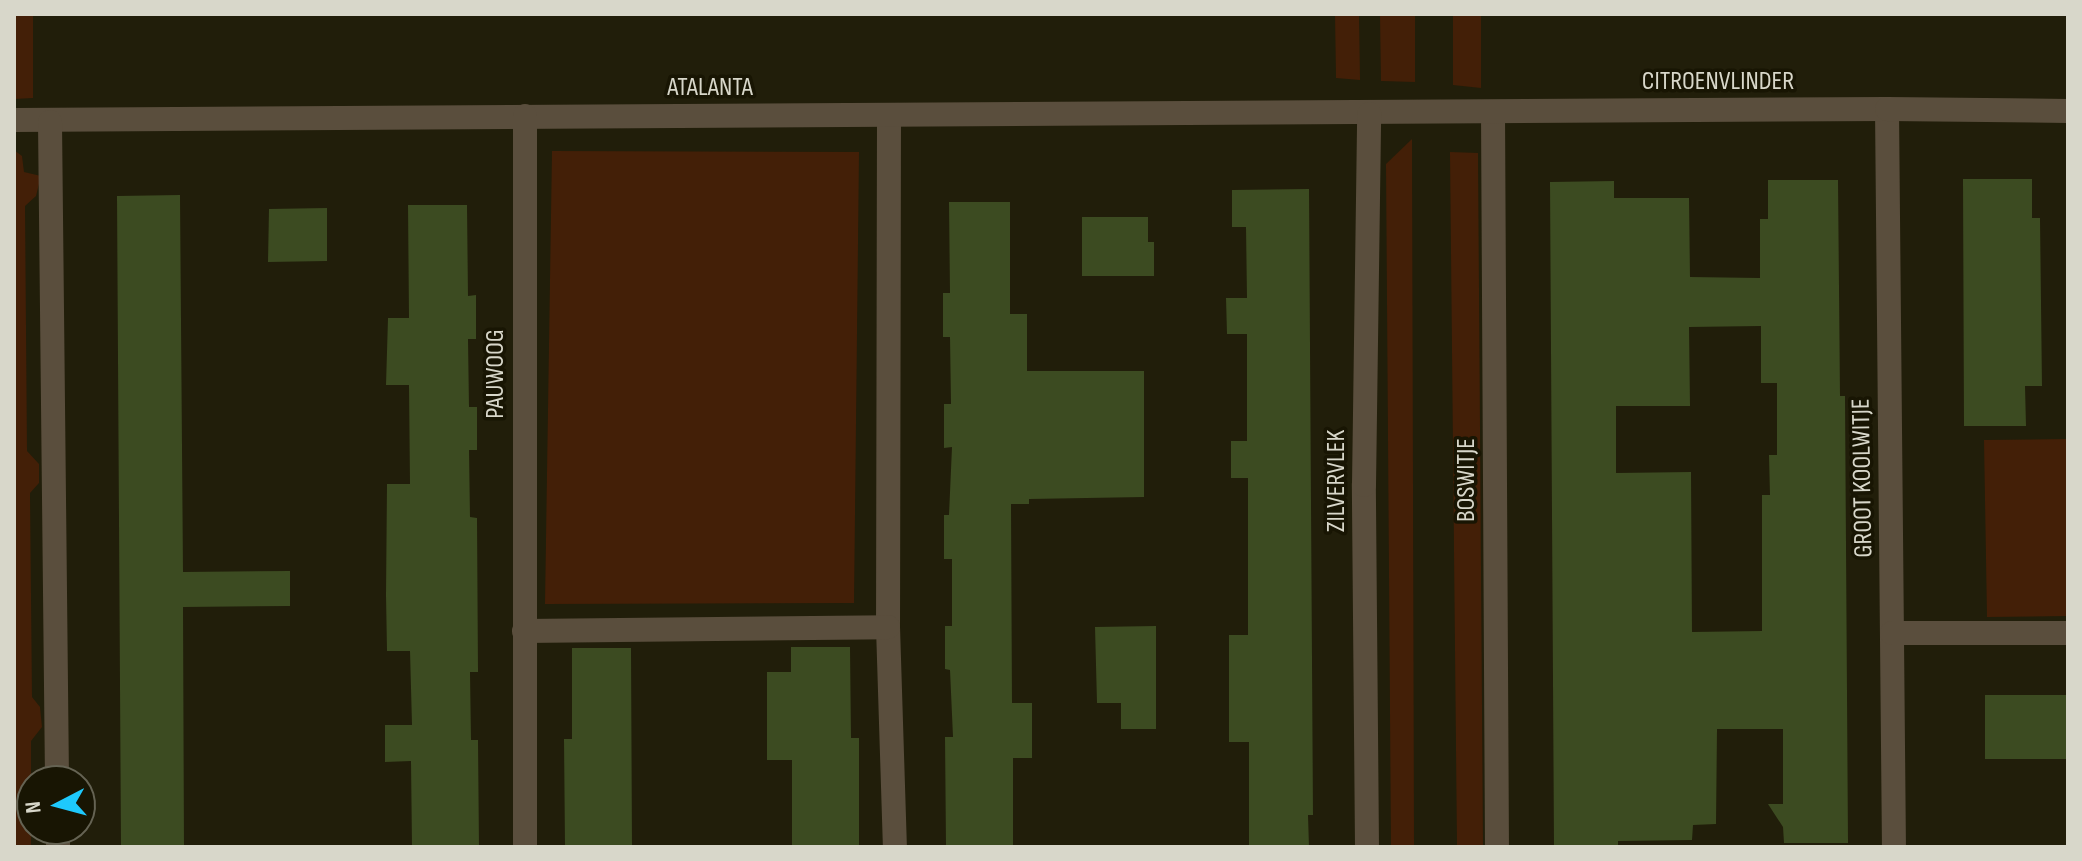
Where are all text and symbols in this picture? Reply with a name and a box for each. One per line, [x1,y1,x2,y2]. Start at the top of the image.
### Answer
street label: CITROENVLINDER [1642,66,1794,98]
street label: ATALANTA [667,72,753,104]
street label: PAUWOOG [480,329,512,419]
street label: GROOT KOOLWITJE [1846,398,1880,558]
street label: ZILVERVLEK [1321,430,1353,532]
street label: BOSWITJE [1451,438,1483,522]
north arrow [16,765,96,845]
text: N [20,800,48,815]

